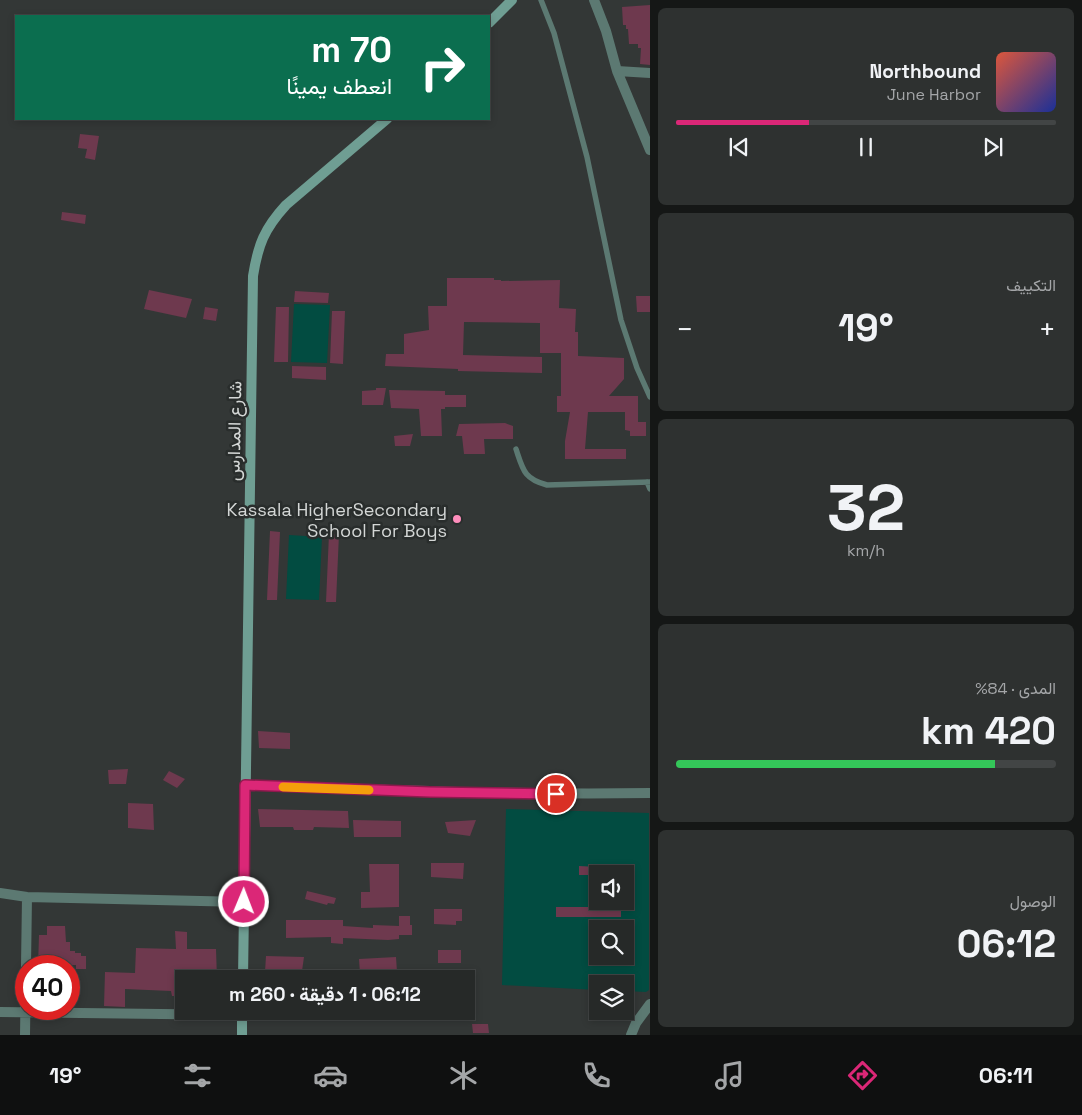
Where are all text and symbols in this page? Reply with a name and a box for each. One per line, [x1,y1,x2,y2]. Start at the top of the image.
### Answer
text: 70 m [311,28,392,72]
icon: right [410,35,475,100]
text: Northbound [869,59,981,84]
text: انعطف يمينًا [286,72,392,100]
text: June Harbor [887,84,981,105]
icon: previous [725,133,753,161]
icon: pause [852,133,880,161]
icon: next [979,133,1007,161]
text: التكييف [1006,275,1056,296]
text: 19° [838,304,894,352]
text: − [676,311,693,347]
text: + [1039,311,1056,347]
street label: شارع المدارس [222,381,247,481]
text: 32 [827,466,905,549]
place label: Kassala HigherSecondary School For Boys [227,498,447,542]
marker: Kassala HigherSecondary School For Boys [451,513,463,525]
text: km/h [847,540,885,561]
text: المدى · 84% [975,678,1056,699]
text: 420 km [921,707,1056,755]
pin [535,773,577,815]
icon: arrive [542,780,570,808]
map controls [589,865,634,1020]
button: sound [589,865,634,910]
position arrow [217,875,269,927]
text: الوصول [1010,891,1056,912]
button: search [589,920,634,965]
text: 06:12 [957,920,1056,968]
speed limit sign: 40 [15,955,80,1020]
button: layers [589,975,634,1020]
text: 06:12 · 1 دقيقة · 260 m [229,982,421,1007]
icon: filters [180,1058,215,1093]
icon: car [313,1058,348,1093]
icon: climate [446,1058,481,1093]
icon: phone [579,1058,614,1093]
icon: music [712,1058,747,1093]
icon: directions [845,1058,880,1093]
text: 19° [49,1061,81,1089]
text: 06:11 [979,1061,1033,1089]

